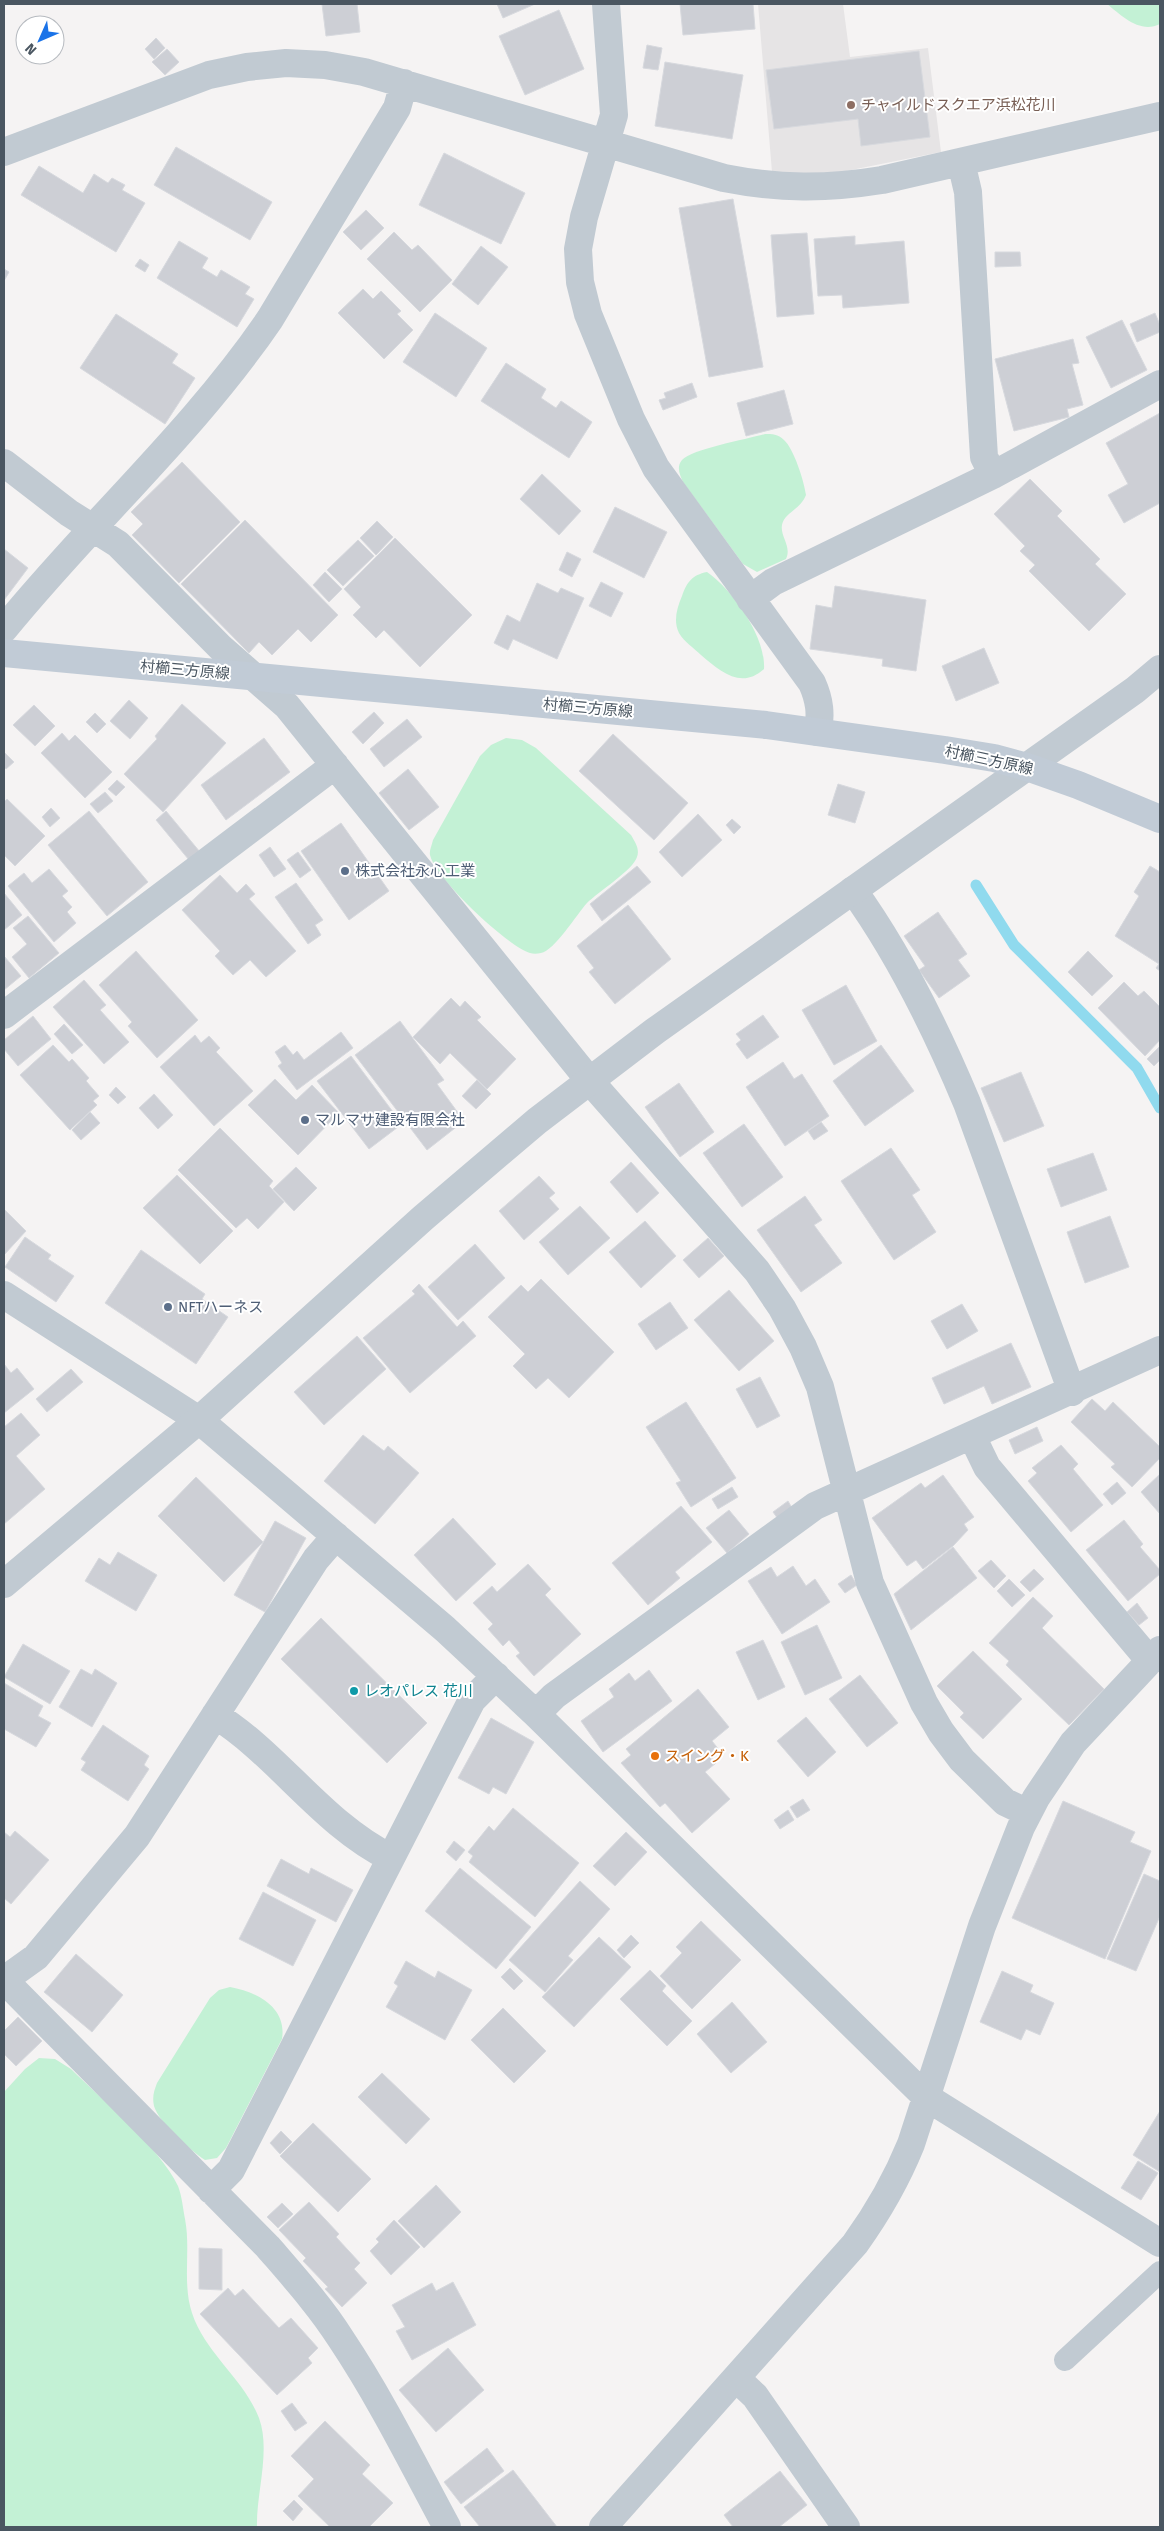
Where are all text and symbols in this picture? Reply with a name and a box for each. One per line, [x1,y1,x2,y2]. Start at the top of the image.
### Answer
north arrow [15,15,65,65]
text: N [22,40,40,58]
place label: チャイルドスクエア浜松花川 [861,96,1056,114]
marker: チャイルドスクエア浜松花川 [845,99,857,111]
street label: 村櫛三方原線 [139,657,231,683]
street label: 村櫛三方原線 [542,695,634,721]
street label: 村櫛三方原線 [943,742,1035,778]
place label: 株式会社永心工業 [355,862,475,880]
marker: 株式会社永心工業 [339,865,351,877]
place label: マルマサ建設有限会社 [315,1111,465,1129]
marker: マルマサ建設有限会社 [299,1114,311,1126]
place label: NFTハーネス [178,1298,263,1316]
marker: NFTハーネス [162,1301,174,1313]
place label: レオパレス 花川 [364,1682,473,1700]
marker: レオパレス 花川 [348,1685,360,1697]
place label: スイング・K [665,1747,749,1765]
marker: スイング・K [649,1750,661,1762]

